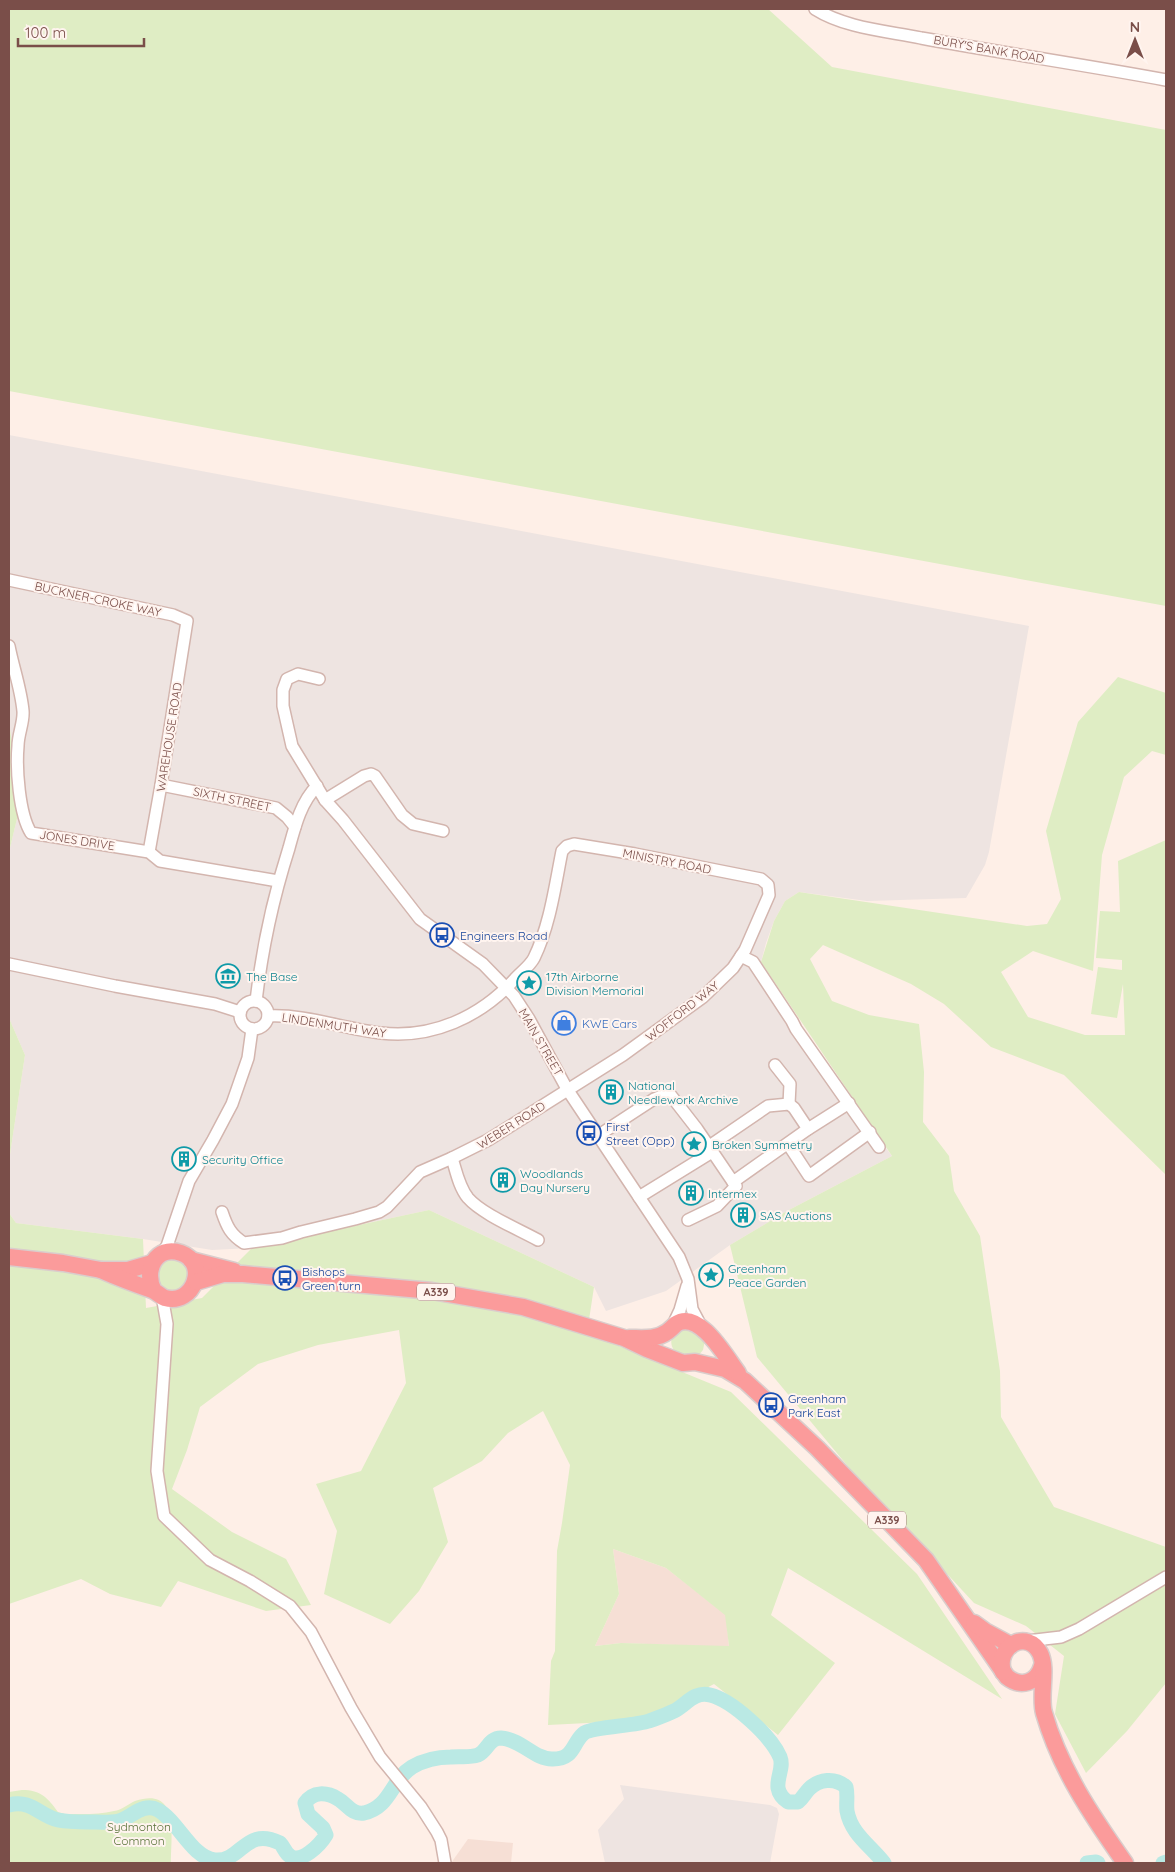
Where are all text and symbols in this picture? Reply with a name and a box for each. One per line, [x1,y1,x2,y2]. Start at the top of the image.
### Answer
scale bar [18,15,144,47]
north arrow [1110,15,1160,65]
text: N [1130,18,1140,36]
text: 100 m [25,23,66,42]
street label: BURY'S BANK ROAD [932,32,1046,66]
street label: BUCKNER-CROKE WAY [33,578,163,620]
street label: WAREHOUSE ROAD [153,681,185,793]
street label: SIXTH STREET [192,783,272,815]
street label: JONES DRIVE [38,827,116,853]
street label: MINISTRY ROAD [621,845,713,877]
bus stop icon: Engineers Road [429,922,455,948]
place label: Engineers Road [460,928,548,943]
museum icon: The Base [215,963,241,989]
place label: The Base [246,969,298,984]
place label: 17th Airborne Division Memorial [546,969,644,998]
place icon: 17th Airborne Division Memorial [516,970,542,996]
street label: WOFFORD WAY [642,978,722,1044]
street label: MAIN STREET [516,1006,566,1078]
street label: LINDENMUTH WAY [281,1009,387,1041]
shop icon: KWE Cars [551,1010,577,1036]
place label: KWE Cars [582,1016,637,1031]
place label: National Needlework Archive [628,1078,739,1107]
building icon: National Needlework Archive [598,1079,624,1105]
street label: WEBER ROAD [474,1098,548,1152]
place label: First Street (Opp) [606,1119,675,1148]
bus stop icon: First Street (Opp) [576,1120,602,1146]
place icon: Broken Symmetry [681,1131,707,1157]
place label: Broken Symmetry [712,1137,812,1152]
building icon: Security Office [171,1146,197,1172]
place label: Security Office [202,1152,284,1167]
place label: Woodlands Day Nursery [520,1166,590,1195]
building icon: Woodlands Day Nursery [490,1167,516,1193]
building icon: Intermex [678,1180,704,1206]
place label: Intermex [708,1186,757,1201]
building icon: SAS Auctions [730,1202,756,1228]
place label: SAS Auctions [760,1208,832,1223]
place label: Greenham Peace Garden [728,1261,807,1290]
place icon: Greenham Peace Garden [698,1262,724,1288]
place label: Bishops Green turn [302,1264,361,1293]
bus stop icon: Bishops Green turn [272,1265,298,1291]
road number: A339 [417,1284,455,1300]
place label: Greenham Park East [788,1391,846,1420]
bus stop icon: Greenham Park East [758,1392,784,1418]
road number: A339 [868,1512,906,1528]
park label: Sydmonton Common [107,1819,171,1848]

